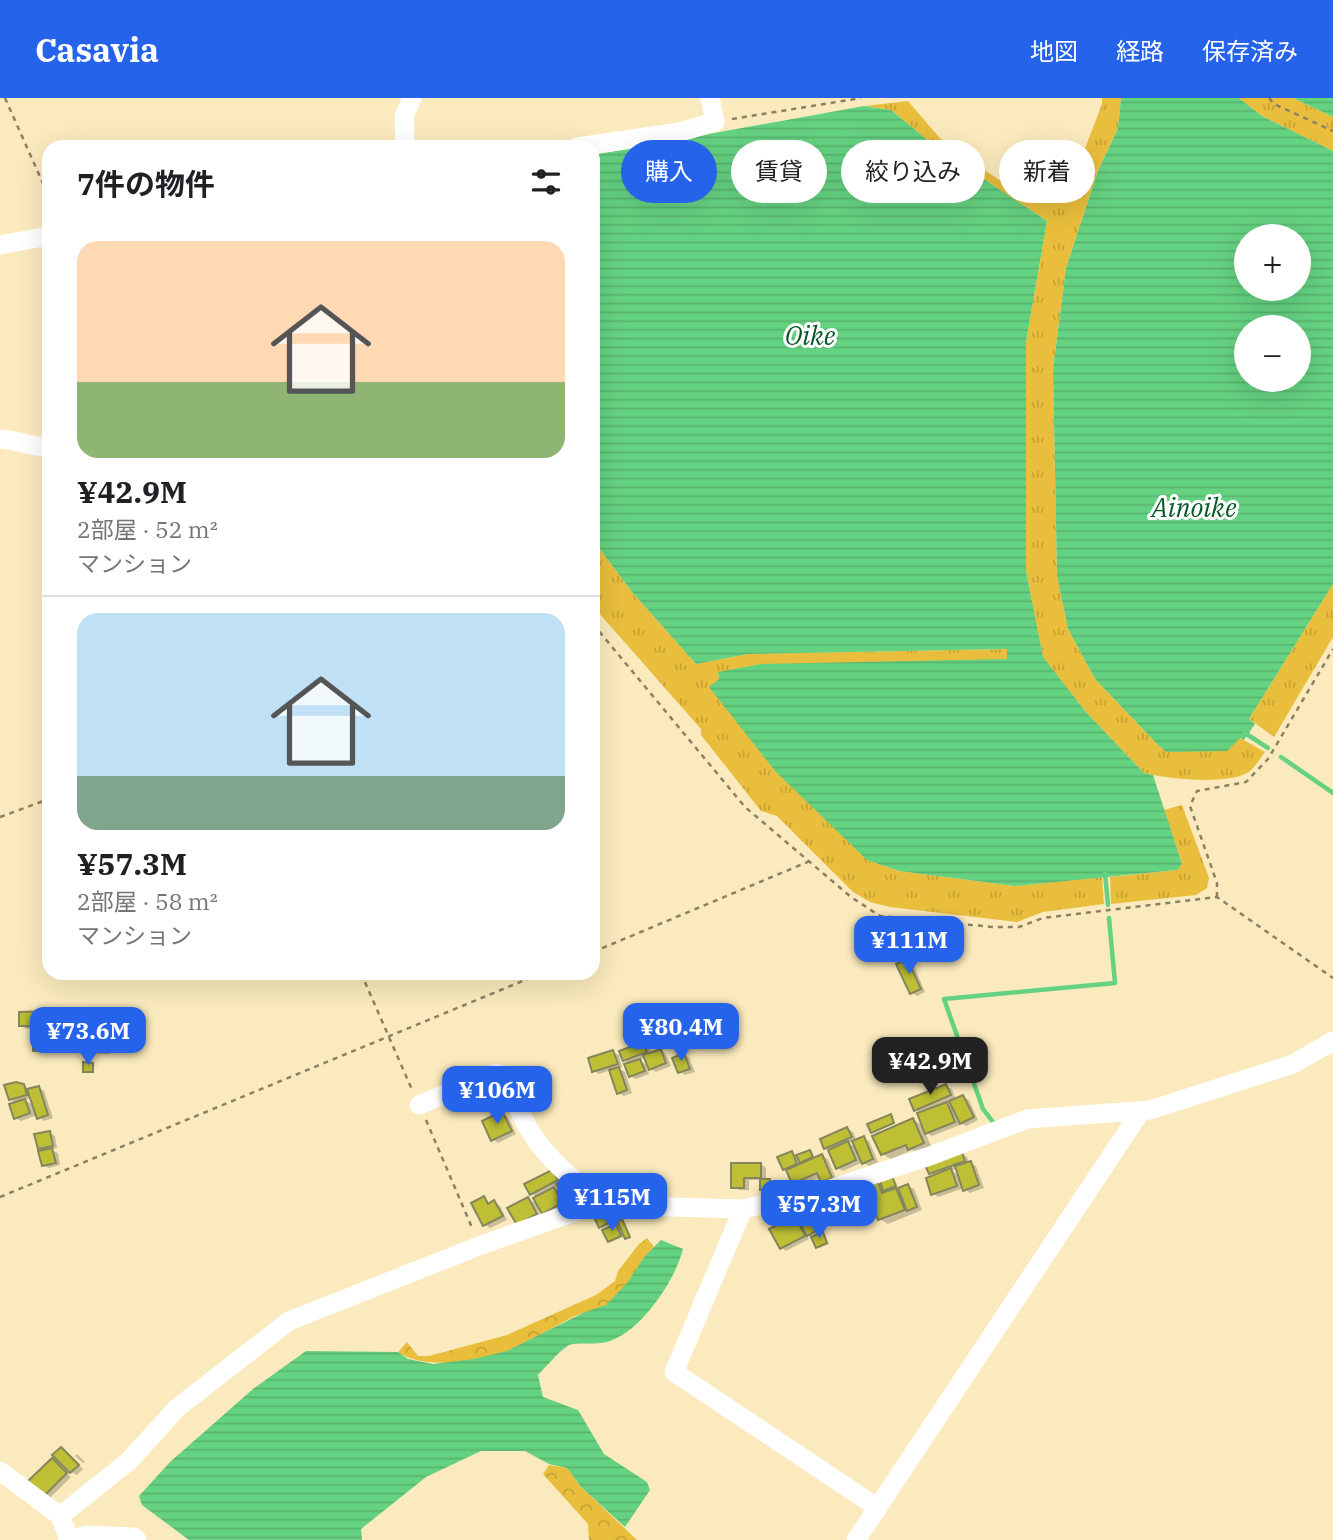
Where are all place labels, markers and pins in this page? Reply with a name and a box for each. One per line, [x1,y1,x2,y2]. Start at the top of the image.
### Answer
pin: ¥111M [860,916,958,976]
pin: ¥80.4M [624,1004,738,1063]
pin: ¥73.6M [31,1007,145,1067]
pin: ¥42.9M [873,1038,987,1097]
pin: ¥106M [448,1066,546,1126]
pin: ¥115M [563,1174,661,1233]
pin: ¥57.3M [762,1180,876,1240]

